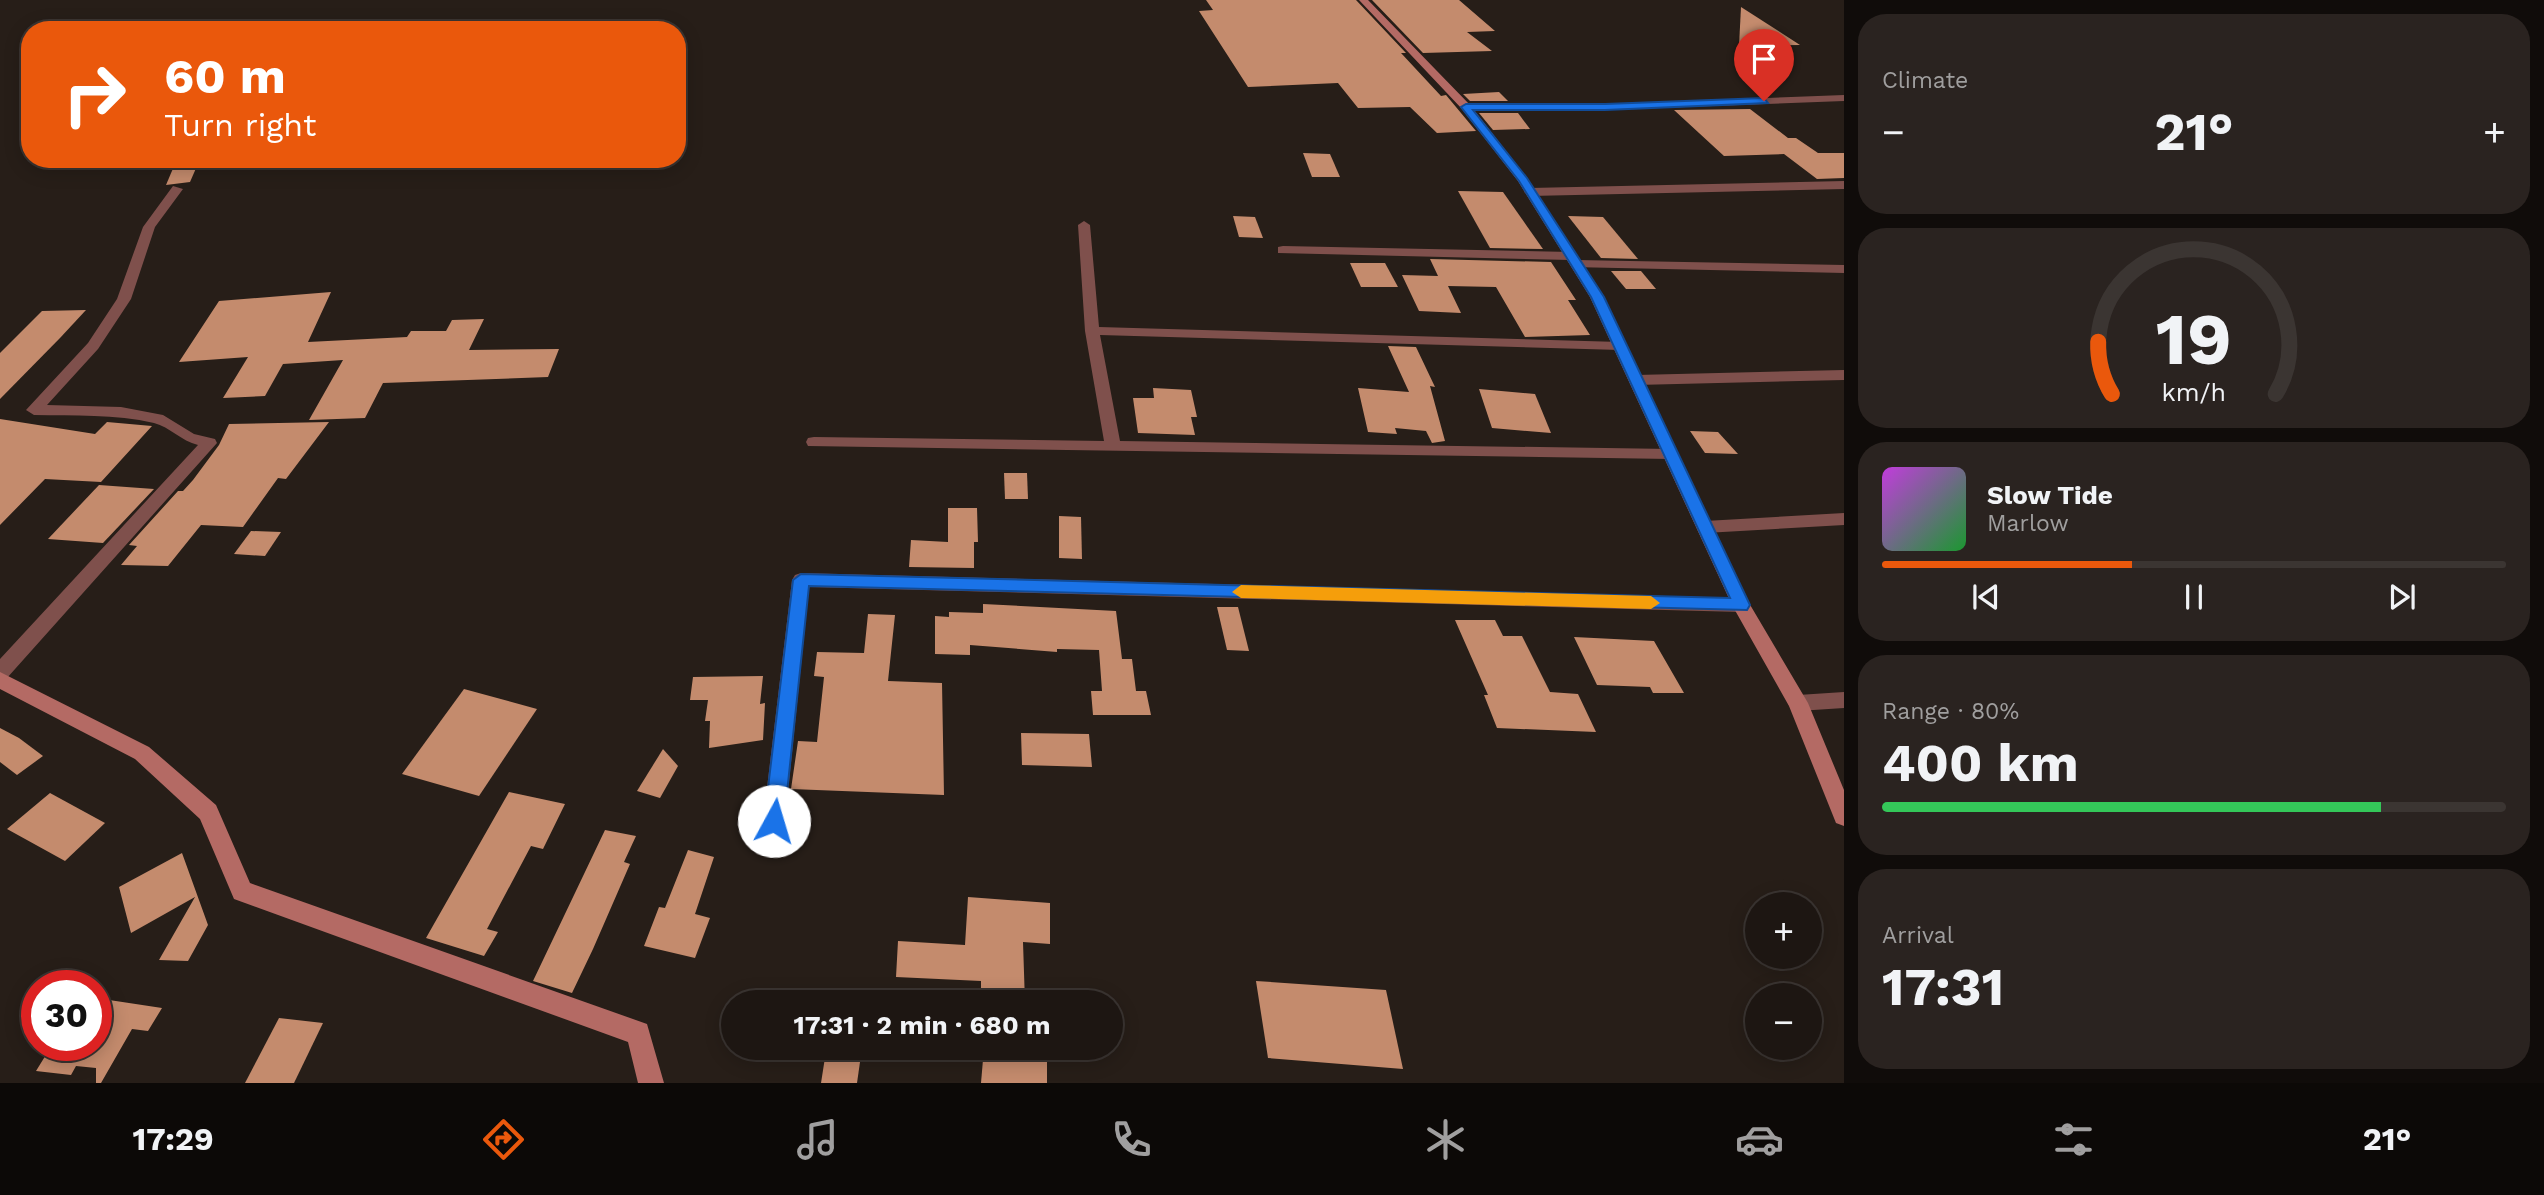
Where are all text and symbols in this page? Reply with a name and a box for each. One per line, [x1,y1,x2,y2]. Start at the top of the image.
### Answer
pin [1734,29,1794,101]
icon: arrive [1745,40,1783,78]
text: 60 m [164,47,286,105]
icon: right [49,49,140,140]
text: Climate [1882,67,1968,94]
text: 21° [2154,102,2234,163]
text: Turn right [164,106,316,144]
text: − [1882,110,1905,154]
text: + [2483,110,2506,154]
text: 19 [2156,296,2232,382]
text: km/h [2162,377,2226,406]
text: Slow Tide [1987,480,2113,510]
text: Marlow [1987,510,2069,537]
icon: previous [1967,578,2005,616]
icon: pause [2175,578,2213,616]
icon: next [2383,578,2421,616]
text: Range · 80% [1882,698,2019,725]
text: 400 km [1882,733,2079,794]
position arrow [737,784,811,858]
map controls [1745,892,1822,1060]
button: + [1745,892,1822,969]
text: Arrival [1882,922,1954,949]
text: 17:31 [1882,957,2004,1018]
speed limit sign: 30 [21,970,112,1061]
button: − [1745,983,1822,1060]
text: 17:31 · 2 min · 680 m [793,1010,1051,1040]
icon: directions [479,1115,528,1164]
icon: music [793,1115,842,1164]
icon: phone [1107,1115,1156,1164]
icon: climate [1421,1115,1470,1164]
icon: car [1735,1115,1784,1164]
icon: filters [2049,1115,2098,1164]
text: 17:29 [133,1120,214,1158]
text: 21° [2363,1120,2411,1158]

